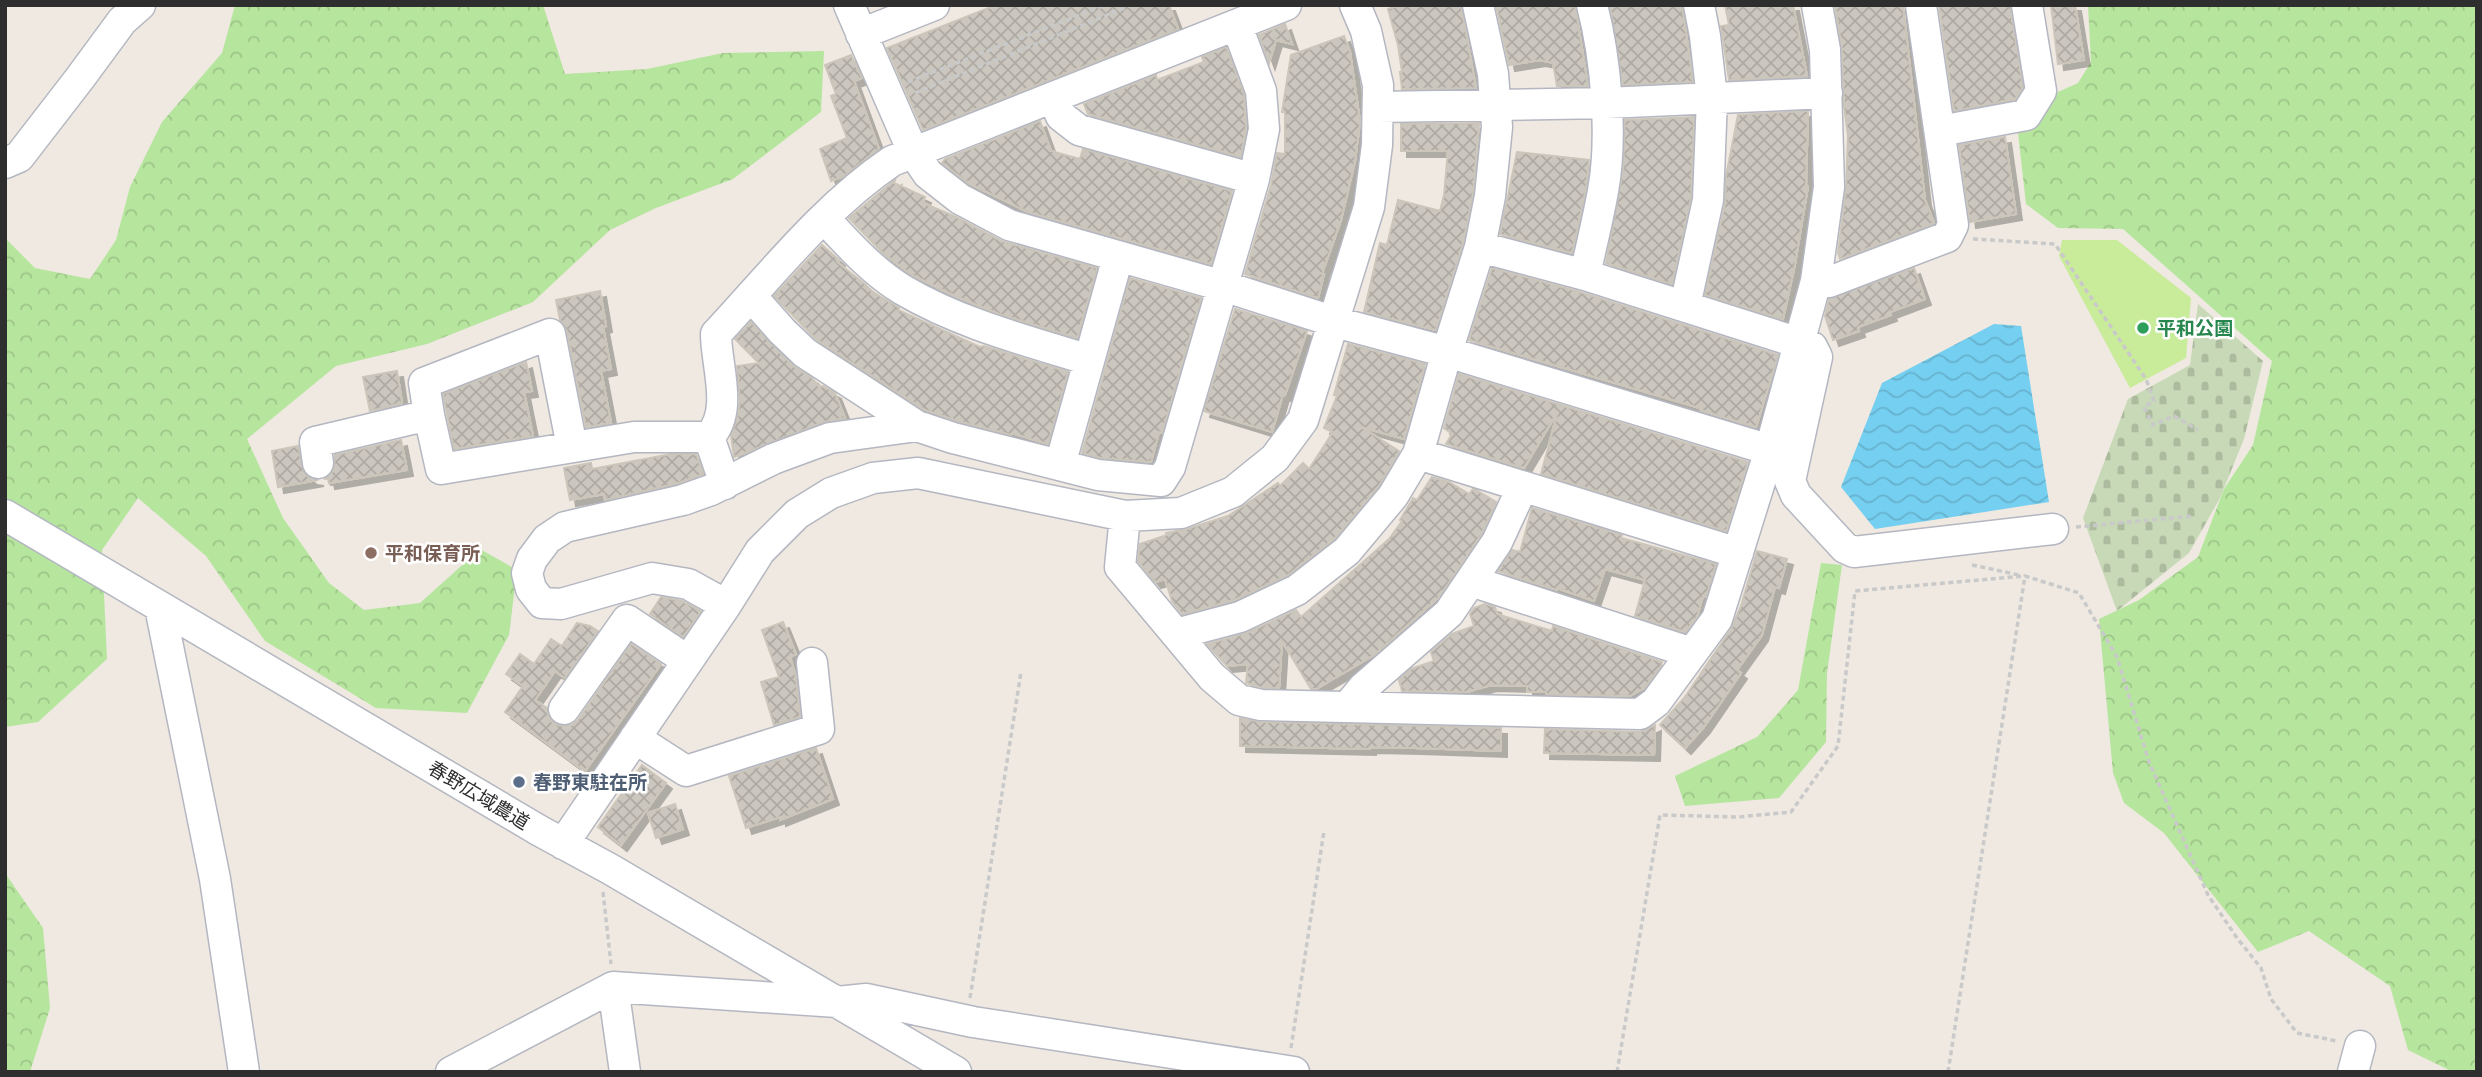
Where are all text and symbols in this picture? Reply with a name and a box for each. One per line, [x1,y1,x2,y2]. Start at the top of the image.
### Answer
place label: 平和公園 [2157,317,2233,340]
marker: 平和公園 [2135,320,2151,336]
place label: 平和保育所 [385,542,480,565]
marker: 平和保育所 [363,545,379,561]
street label: 春野広域農道 [424,756,534,835]
place label: 春野東駐在所 [533,771,647,794]
marker: 春野東駐在所 [511,774,527,790]

